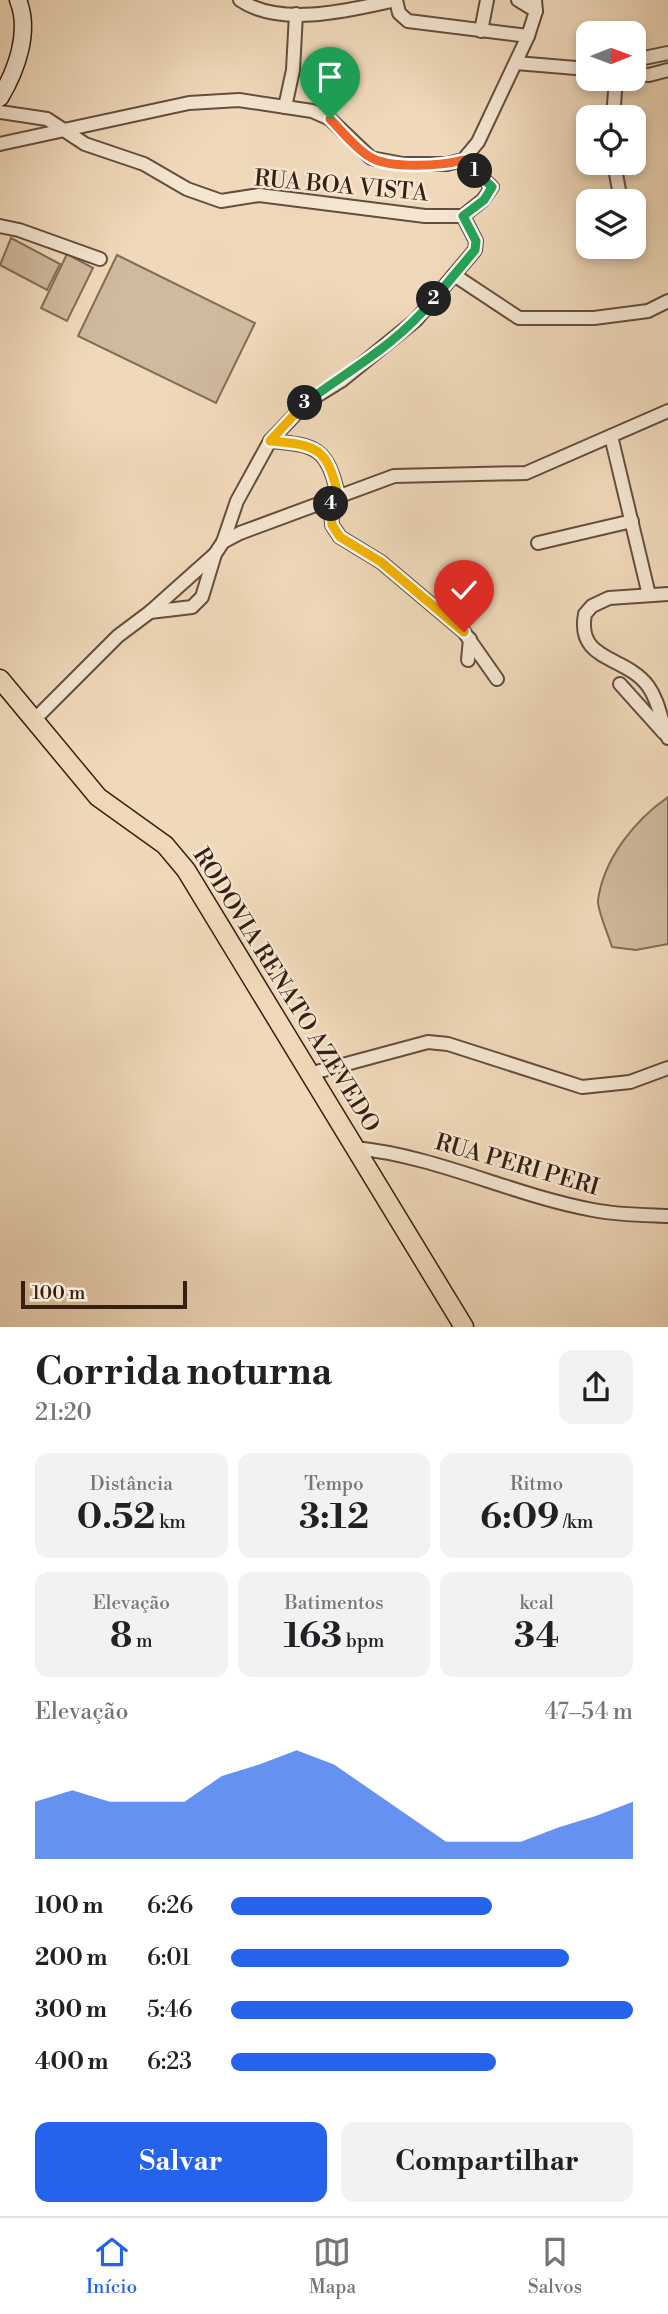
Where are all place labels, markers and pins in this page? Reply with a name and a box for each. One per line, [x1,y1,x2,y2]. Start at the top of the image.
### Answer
pin [300,47,360,119]
pin: 1 [458,154,492,188]
pin: 2 [416,282,452,316]
pin: 3 [288,386,322,420]
pin: 4 [314,486,348,522]
pin [434,560,494,632]

